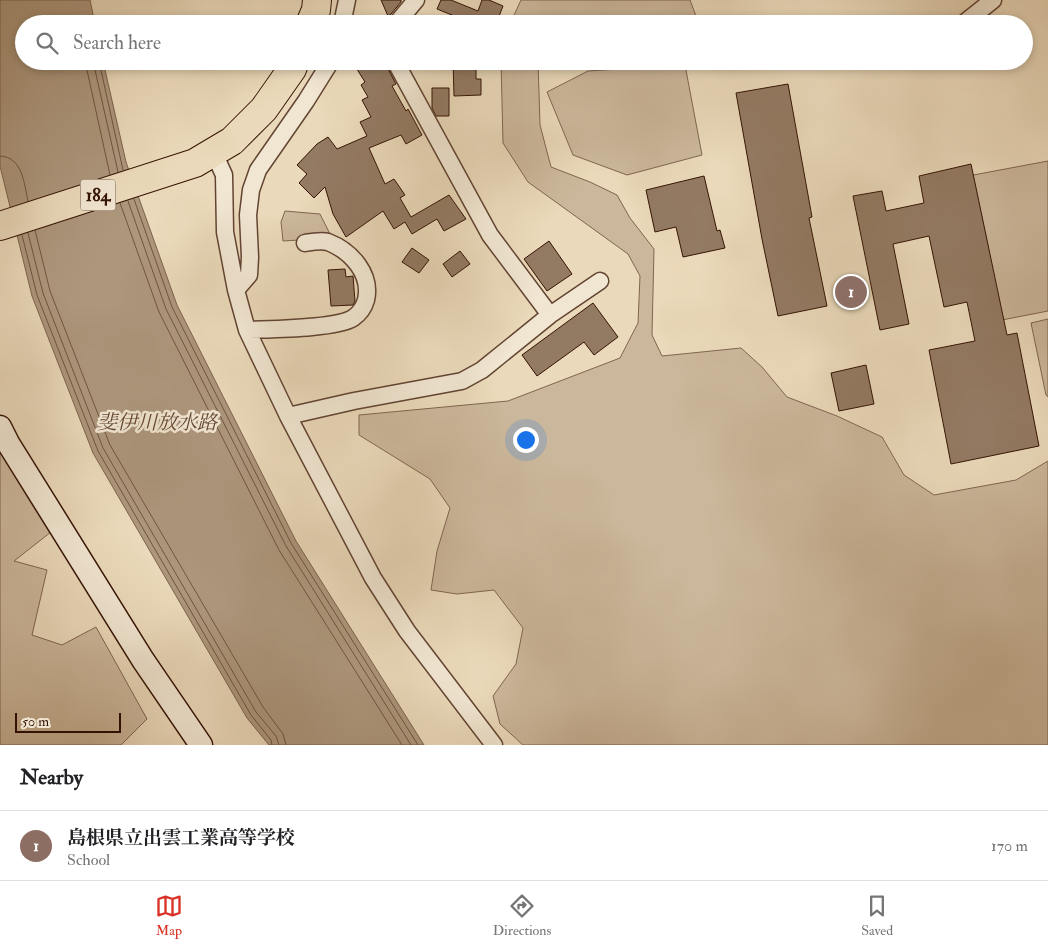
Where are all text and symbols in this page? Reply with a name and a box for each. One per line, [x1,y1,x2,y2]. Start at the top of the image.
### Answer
search box [15,15,1033,70]
icon: search [33,29,61,57]
text: Search here [73,31,161,55]
road number: 184 [80,180,116,210]
pin: 1 [835,273,867,311]
water label: 斐伊川放水路 [97,410,219,435]
your location [513,427,539,453]
scale bar [15,710,121,733]
text: 50 m [22,713,49,730]
text: Nearby [20,764,83,791]
text: 島根県立出雲工業高等学校 [67,826,295,850]
text: 1 [33,836,39,856]
text: 170 m [991,836,1028,856]
text: School [67,850,110,870]
tab: Map [155,892,183,939]
tab: Directions [493,892,551,939]
tab: Saved [861,892,893,939]

